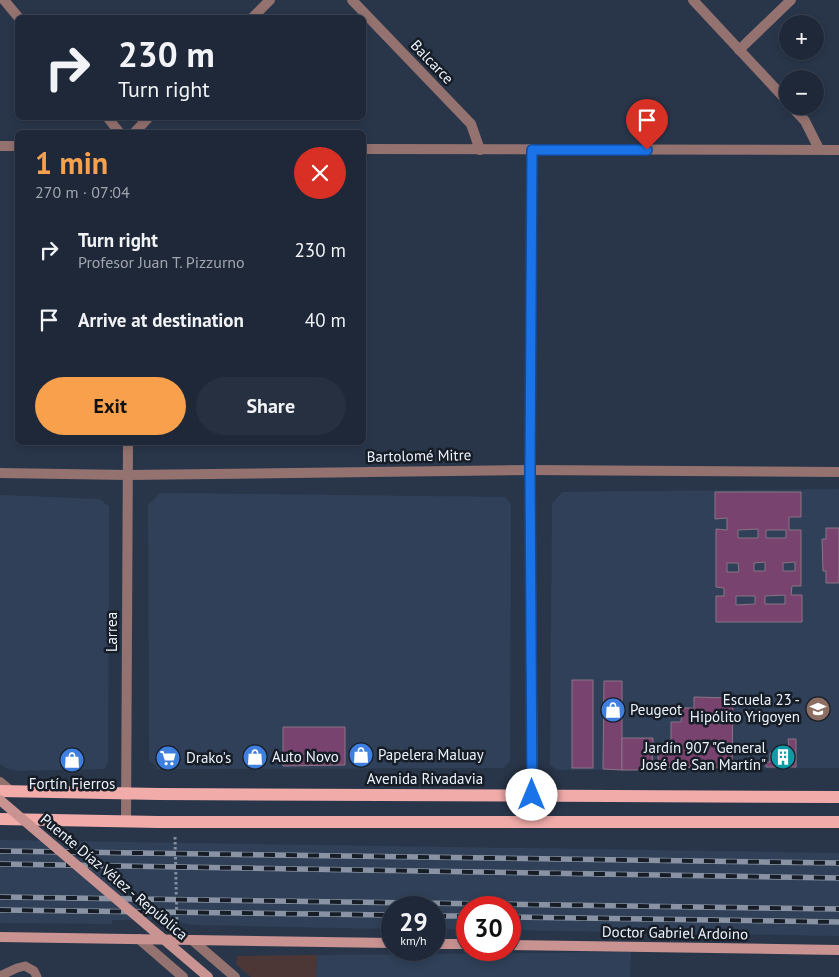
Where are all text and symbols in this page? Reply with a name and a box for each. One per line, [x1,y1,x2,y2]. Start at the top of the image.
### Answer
map controls [779,15,824,115]
button: + [779,15,824,60]
text: 230 m [118,31,215,77]
icon: right [35,35,100,100]
street label: Balcarce [407,36,458,88]
button: − [779,70,824,115]
text: Turn right [118,75,210,103]
pin [626,99,668,150]
icon: arrive [633,106,661,134]
text: 1 min [35,143,108,182]
button: close [294,147,346,199]
text: 270 m · 07:04 [35,182,130,202]
text: Turn right [78,228,158,252]
icon: right [35,236,63,264]
text: 230 m [294,238,346,262]
text: Profesor Juan T. Pizzurno [78,252,245,272]
icon: arrive [35,306,63,334]
text: Arrive at destination [78,308,244,332]
text: 40 m [305,308,346,332]
button: Exit [35,377,186,435]
button: Share [196,377,346,435]
street label: Bartolomé Mitre [367,445,471,466]
street label: Larrea [102,612,121,652]
place label: Escuela 23 - Hipólito Yrigoyen [690,690,800,726]
school or university icon: Escuela 23 - Hipólito Yrigoyen [805,696,831,722]
shop icon: Peugeot [600,697,626,723]
place label: Peugeot [630,700,682,719]
place label: Jardín 907 "General José de San Martín" [640,738,767,774]
shop icon: Papelera Maluay [348,742,374,768]
shop icon: Auto Novo [242,744,268,770]
building icon: Jardín 907 "General José de San Martín" [770,744,796,770]
supermarket icon: Drako's [155,745,181,771]
place label: Papelera Maluay [378,745,484,764]
shop icon: Fortín Fierros [59,747,85,773]
place label: Auto Novo [272,747,339,766]
place label: Drako's [186,748,231,767]
position arrow [505,768,557,820]
street label: Avenida Rivadavia [367,769,483,788]
place label: Fortín Fierros [29,774,115,793]
street label: Puente Díaz Vélez - República [37,809,192,944]
speed limit sign: 30 [456,896,521,961]
text: 29 [399,906,428,938]
street label: Doctor Gabriel Ardoino [602,922,748,943]
text: km/h [400,933,427,948]

